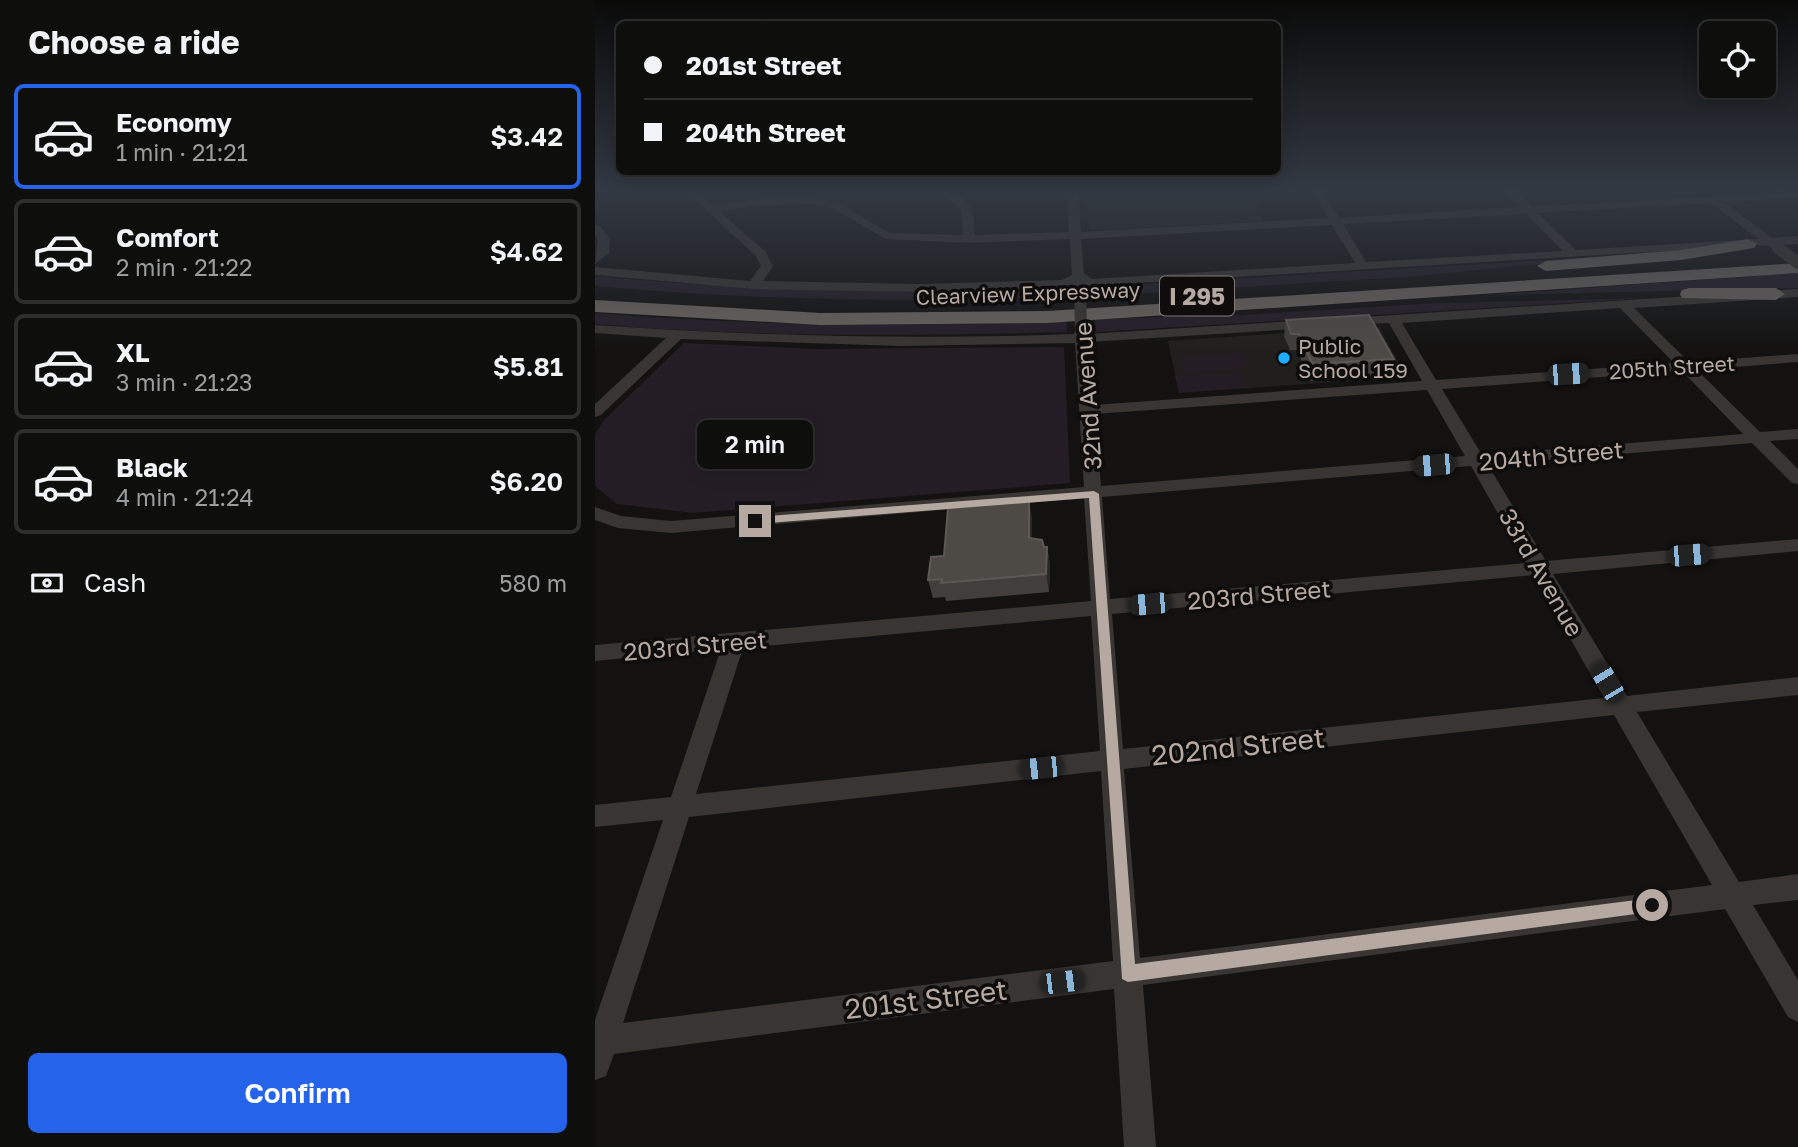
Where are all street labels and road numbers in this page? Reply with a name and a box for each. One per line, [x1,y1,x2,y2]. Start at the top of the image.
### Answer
street label: Clearview Expressway [915,276,1141,310]
road number: I 295 [1160,276,1234,316]
street label: 32nd Avenue [1067,321,1107,471]
street label: 205th Street [1608,350,1736,384]
street label: 204th Street [1478,434,1624,476]
street label: 33rd Avenue [1494,503,1590,641]
street label: 203rd Street [1186,573,1332,615]
street label: 203rd Street [622,624,768,666]
street label: 202nd Street [1150,720,1326,772]
street label: 201st Street [843,973,1009,1025]

